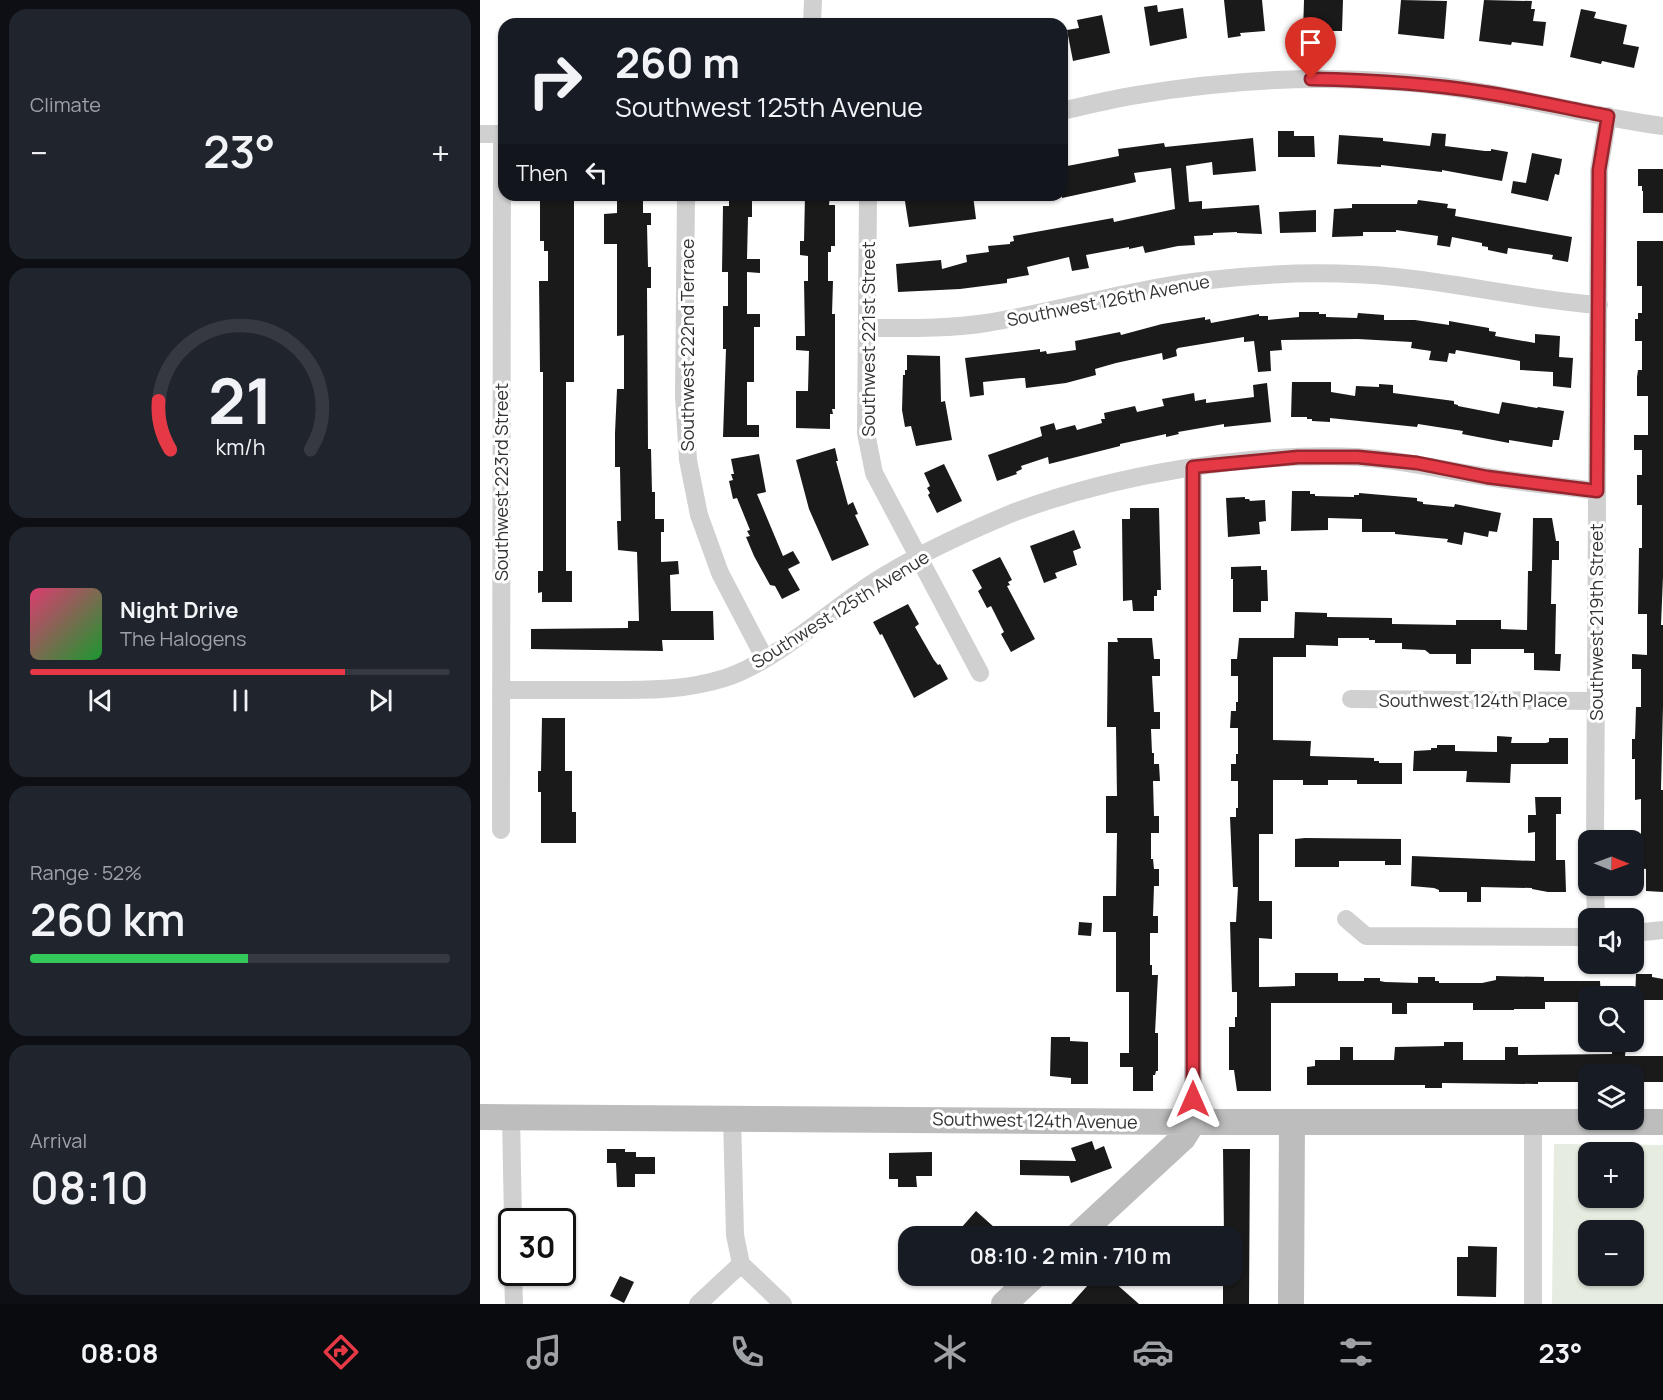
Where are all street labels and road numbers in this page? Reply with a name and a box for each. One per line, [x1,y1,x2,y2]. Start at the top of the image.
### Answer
street label: Southwest 222nd Terrace [675,239,699,451]
street label: Southwest 221st Street [856,241,880,437]
street label: Southwest 126th Avenue [1005,269,1211,331]
street label: Southwest 223rd Street [489,383,513,581]
street label: Southwest 219th Street [1584,523,1608,721]
street label: Southwest 125th Avenue [747,544,933,674]
street label: Southwest 124th Place [1379,688,1567,712]
street label: Southwest 124th Avenue [932,1106,1138,1134]

